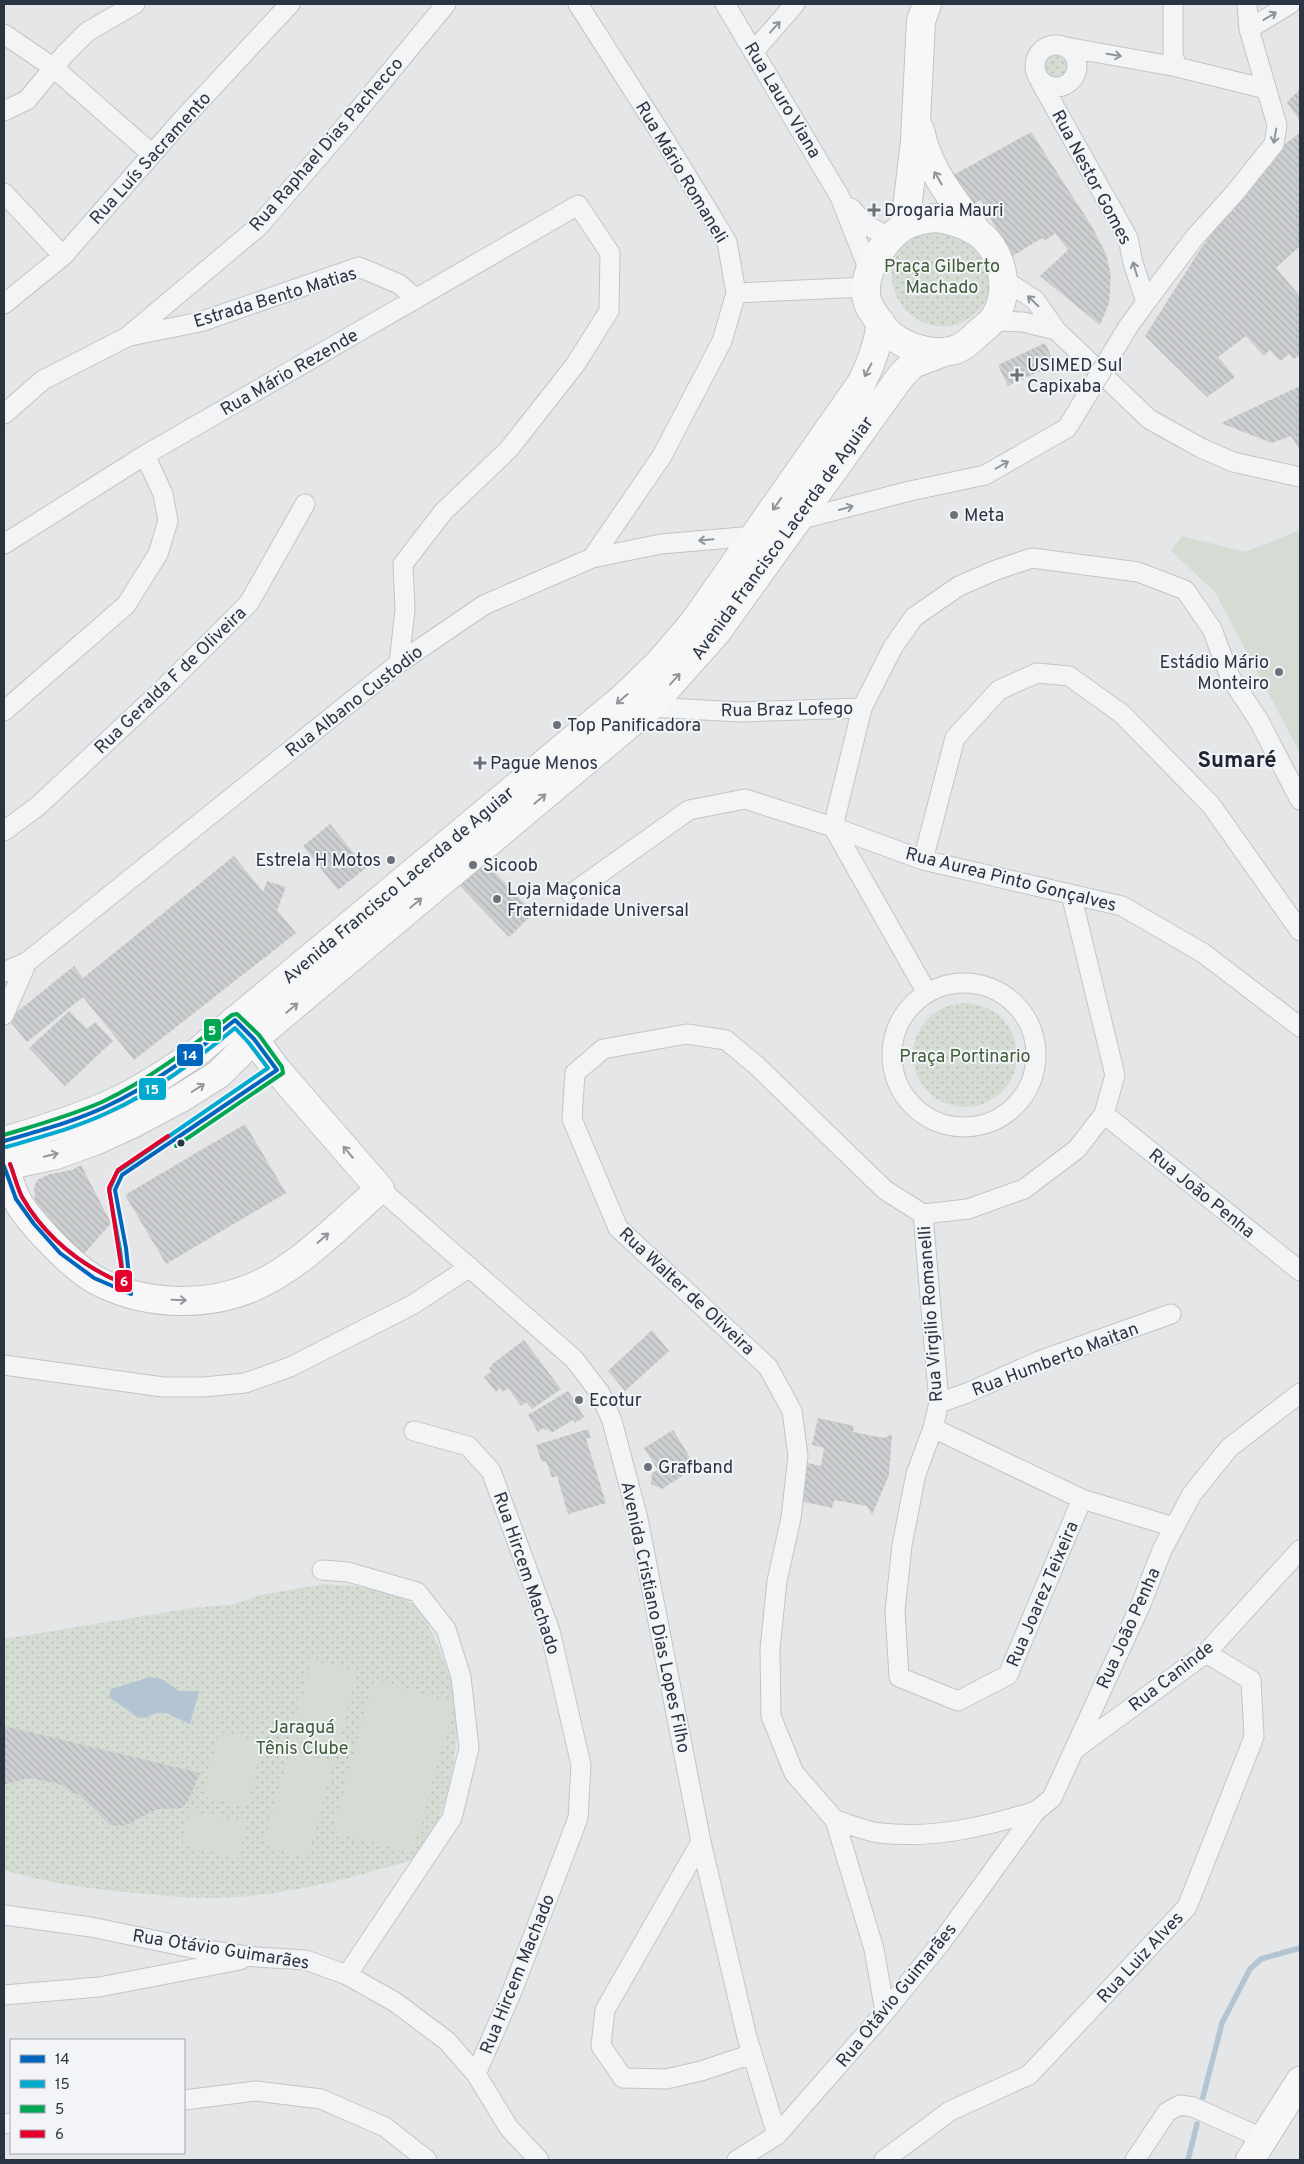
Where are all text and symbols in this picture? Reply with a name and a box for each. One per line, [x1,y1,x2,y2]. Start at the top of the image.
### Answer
one-way arrow [1262,11,1276,21]
one-way arrow [769,21,781,34]
street label: Rua Lauro Viana [738,39,825,163]
one-way arrow [1106,51,1122,61]
street label: Rua Raphael Dias Pachecco [245,53,409,237]
street label: Rua Luís Sacramento [85,88,217,230]
street label: Rua Mário Romaneli [629,98,732,248]
street label: Rua Nestor Gomes [1045,106,1136,249]
one-way arrow [1270,128,1279,144]
one-way arrow [933,172,943,186]
place label: Drogaria Mauri [884,200,1004,223]
marker: Drogaria Mauri [868,204,880,216]
park label: Praça Gilberto Machado [884,256,1000,300]
one-way arrow [1130,261,1140,277]
street label: Estrada Bento Matias [191,263,360,334]
one-way arrow [1027,295,1039,307]
street label: Rua Mário Rezende [217,324,363,422]
place label: USIMED Sul Capixaba [1027,355,1122,399]
one-way arrow [863,362,872,377]
marker: USIMED Sul Capixaba [1011,369,1023,381]
street label: Avenida Francisco Lacerda de Aguiar [687,413,879,665]
one-way arrow [994,460,1008,470]
one-way arrow [772,497,782,511]
one-way arrow [837,502,853,512]
place label: Meta [964,505,1004,528]
marker: Meta [948,509,960,521]
one-way arrow [698,535,714,545]
street label: Rua Geralda F de Oliveira [90,602,252,760]
street label: Rua Albano Custodio [282,641,428,763]
place label: Estádio Mário Monteiro [1160,652,1269,696]
marker: Estádio Mário Monteiro [1273,666,1285,678]
one-way arrow [669,673,680,686]
one-way arrow [615,693,628,705]
street label: Rua Braz Lofego [721,698,853,723]
place label: Top Panificadora [567,715,701,738]
marker: Top Panificadora [551,719,563,731]
district label: Sumaré [1197,748,1277,775]
place label: Pague Menos [490,753,598,776]
marker: Pague Menos [474,757,486,769]
street label: Avenida Francisco Lacerda de Aguiar [278,782,520,990]
one-way arrow [534,793,547,804]
street label: Rua Aurea Pinto Gonçalves [903,843,1119,918]
place label: Estrela H Motos [255,850,381,873]
marker: Estrela H Motos [385,854,397,866]
place label: Sicoob [483,855,538,878]
marker: Sicoob [467,859,479,871]
place label: Loja Maçonica Fraternidade Universal [507,879,689,923]
marker: Loja Maçonica Fraternidade Universal [491,893,503,905]
one-way arrow [409,898,422,909]
one-way arrow [285,1002,298,1014]
line badge: 5 [203,1018,222,1042]
text: 5 [208,1023,216,1040]
line badge: 14 [176,1043,204,1067]
park label: Praça Portinario [899,1046,1031,1069]
text: 14 [183,1048,197,1065]
line badge: 15 [138,1077,167,1101]
text: 15 [145,1082,159,1099]
one-way arrow [191,1082,205,1092]
unlabelled marker [176,1138,186,1148]
street label: Rua João Penha [1143,1144,1259,1244]
one-way arrow [343,1146,354,1159]
one-way arrow [43,1150,59,1159]
street label: Rua Walter de Oliveira [613,1223,759,1361]
street label: Rua Virgilio Romanelli [914,1225,949,1403]
one-way arrow [317,1232,330,1243]
line badge: 6 [114,1269,133,1293]
text: 6 [120,1274,128,1291]
one-way arrow [171,1296,187,1305]
street label: Rua Humberto Maitan [969,1318,1142,1403]
place label: Ecotur [589,1390,642,1413]
marker: Ecotur [573,1394,585,1406]
place label: Grafband [658,1457,733,1480]
marker: Grafband [642,1461,654,1473]
street label: Avenida Cristiano Dias Lopes Filho [614,1479,695,1755]
street label: Rua Hircem Machado [487,1489,564,1658]
street label: Rua Joarez Teixeira [1002,1518,1085,1671]
street label: Rua João Penha [1092,1564,1166,1693]
street label: Rua Caninde [1125,1637,1219,1718]
park label: Jaraguá Tênis Clube [255,1717,349,1761]
street label: Rua Hircem Machado [476,1891,561,2058]
street label: Rua Luiz Alves [1093,1907,1189,2009]
street label: Rua Otávio Guimarães [832,1919,962,2073]
street label: Rua Otávio Guimarães [131,1925,311,1976]
legend [10,2039,185,2154]
text: 14 [55,2051,70,2070]
text: 15 [55,2076,70,2095]
text: 5 [55,2101,64,2120]
text: 6 [55,2126,64,2145]

